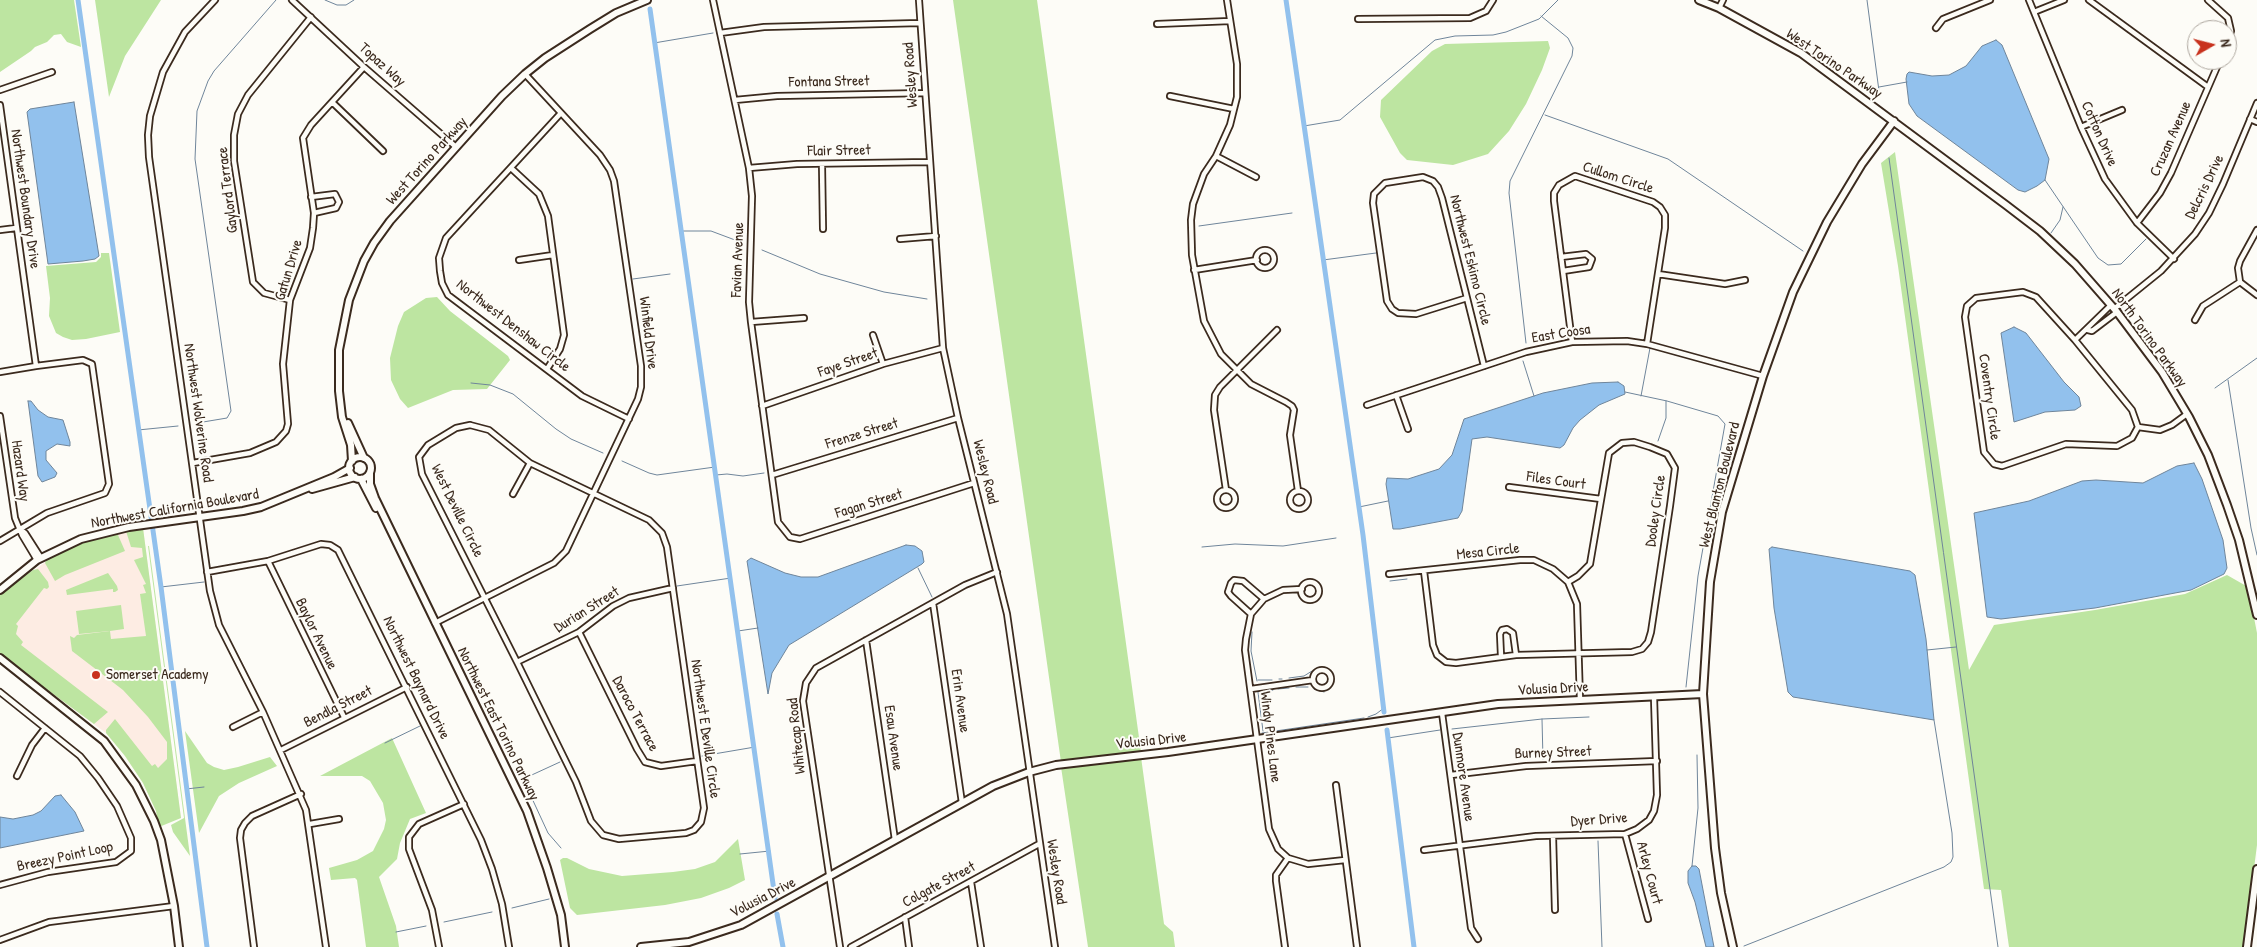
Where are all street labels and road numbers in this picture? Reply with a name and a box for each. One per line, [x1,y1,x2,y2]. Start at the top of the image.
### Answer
street label: West Torino Parkway [1782,25,1886,103]
street label: Topaz Way [355,39,409,91]
street label: Wesley Road [900,42,922,108]
street label: Fontana Street [789,72,869,92]
street label: Cotton Drive [2077,99,2121,169]
street label: Cruzan Avenue [2146,99,2196,179]
street label: West Torino Parkway [383,113,471,209]
street label: Northwest Boundary Drive [6,128,44,270]
street label: Flair Street [807,141,871,161]
street label: Gaylord Terrace [214,146,242,234]
street label: Delcris Drive [2182,152,2228,222]
street label: Cullom Circle [1580,158,1656,198]
street label: Northwest Eskimo Circle [1445,193,1495,327]
street label: Favian Avenue [728,222,748,298]
street label: Gatun Drive [271,237,307,303]
street label: Northwest Denshaw Circle [452,276,574,376]
street label: North Torino Parkway [2107,285,2191,391]
street label: Winfield Drive [635,296,661,370]
street label: East Coosa [1531,321,1591,347]
street label: Northwest Wolverine Road [179,343,217,483]
street label: Faye Street [816,344,880,382]
street label: Coventry Circle [1974,353,2004,441]
street label: Frenze Street [824,414,900,454]
street label: West Blanton Boulevard [1696,421,1744,549]
street label: Wesley Road [968,438,1002,506]
street label: Hazard Way [7,439,33,503]
street label: West Deville Circle [427,462,487,560]
street label: Files Court [1525,468,1587,494]
street label: Dooley Circle [1642,474,1670,548]
street label: Northwest California Boulevard [90,485,260,533]
street label: Fagan Street [833,485,905,523]
street label: Mesa Circle [1456,540,1520,564]
street label: Durian Street [551,583,623,637]
street label: Baylor Avenue [291,595,341,673]
street label: Northwest Baynard Drive [378,614,454,742]
street label: Northwest East Torino Parkway [453,644,543,804]
street label: Northwest E Deville Circle [686,658,724,800]
street label: Erin Avenue [947,668,973,734]
street label: Daroco Terrace [608,673,662,755]
street label: Volusia Drive [1517,678,1589,700]
street label: Bendla Street [301,682,375,732]
street label: Windy Pines Lane [1255,690,1285,784]
street label: Whitecap Road [784,697,810,775]
street label: Esau Avenue [880,704,906,772]
street label: Volusia Drive [1115,728,1187,754]
street label: Dunmore Avenue [1448,731,1478,823]
street label: Burney Street [1514,743,1592,763]
street label: Dyer Drive [1570,809,1628,831]
street label: Breezy Point Loop [15,838,115,876]
street label: Wesley Road [1042,838,1070,906]
street label: Arley Court [1632,840,1666,906]
street label: Colgate Street [899,858,979,912]
street label: Volusia Drive [727,874,799,922]

